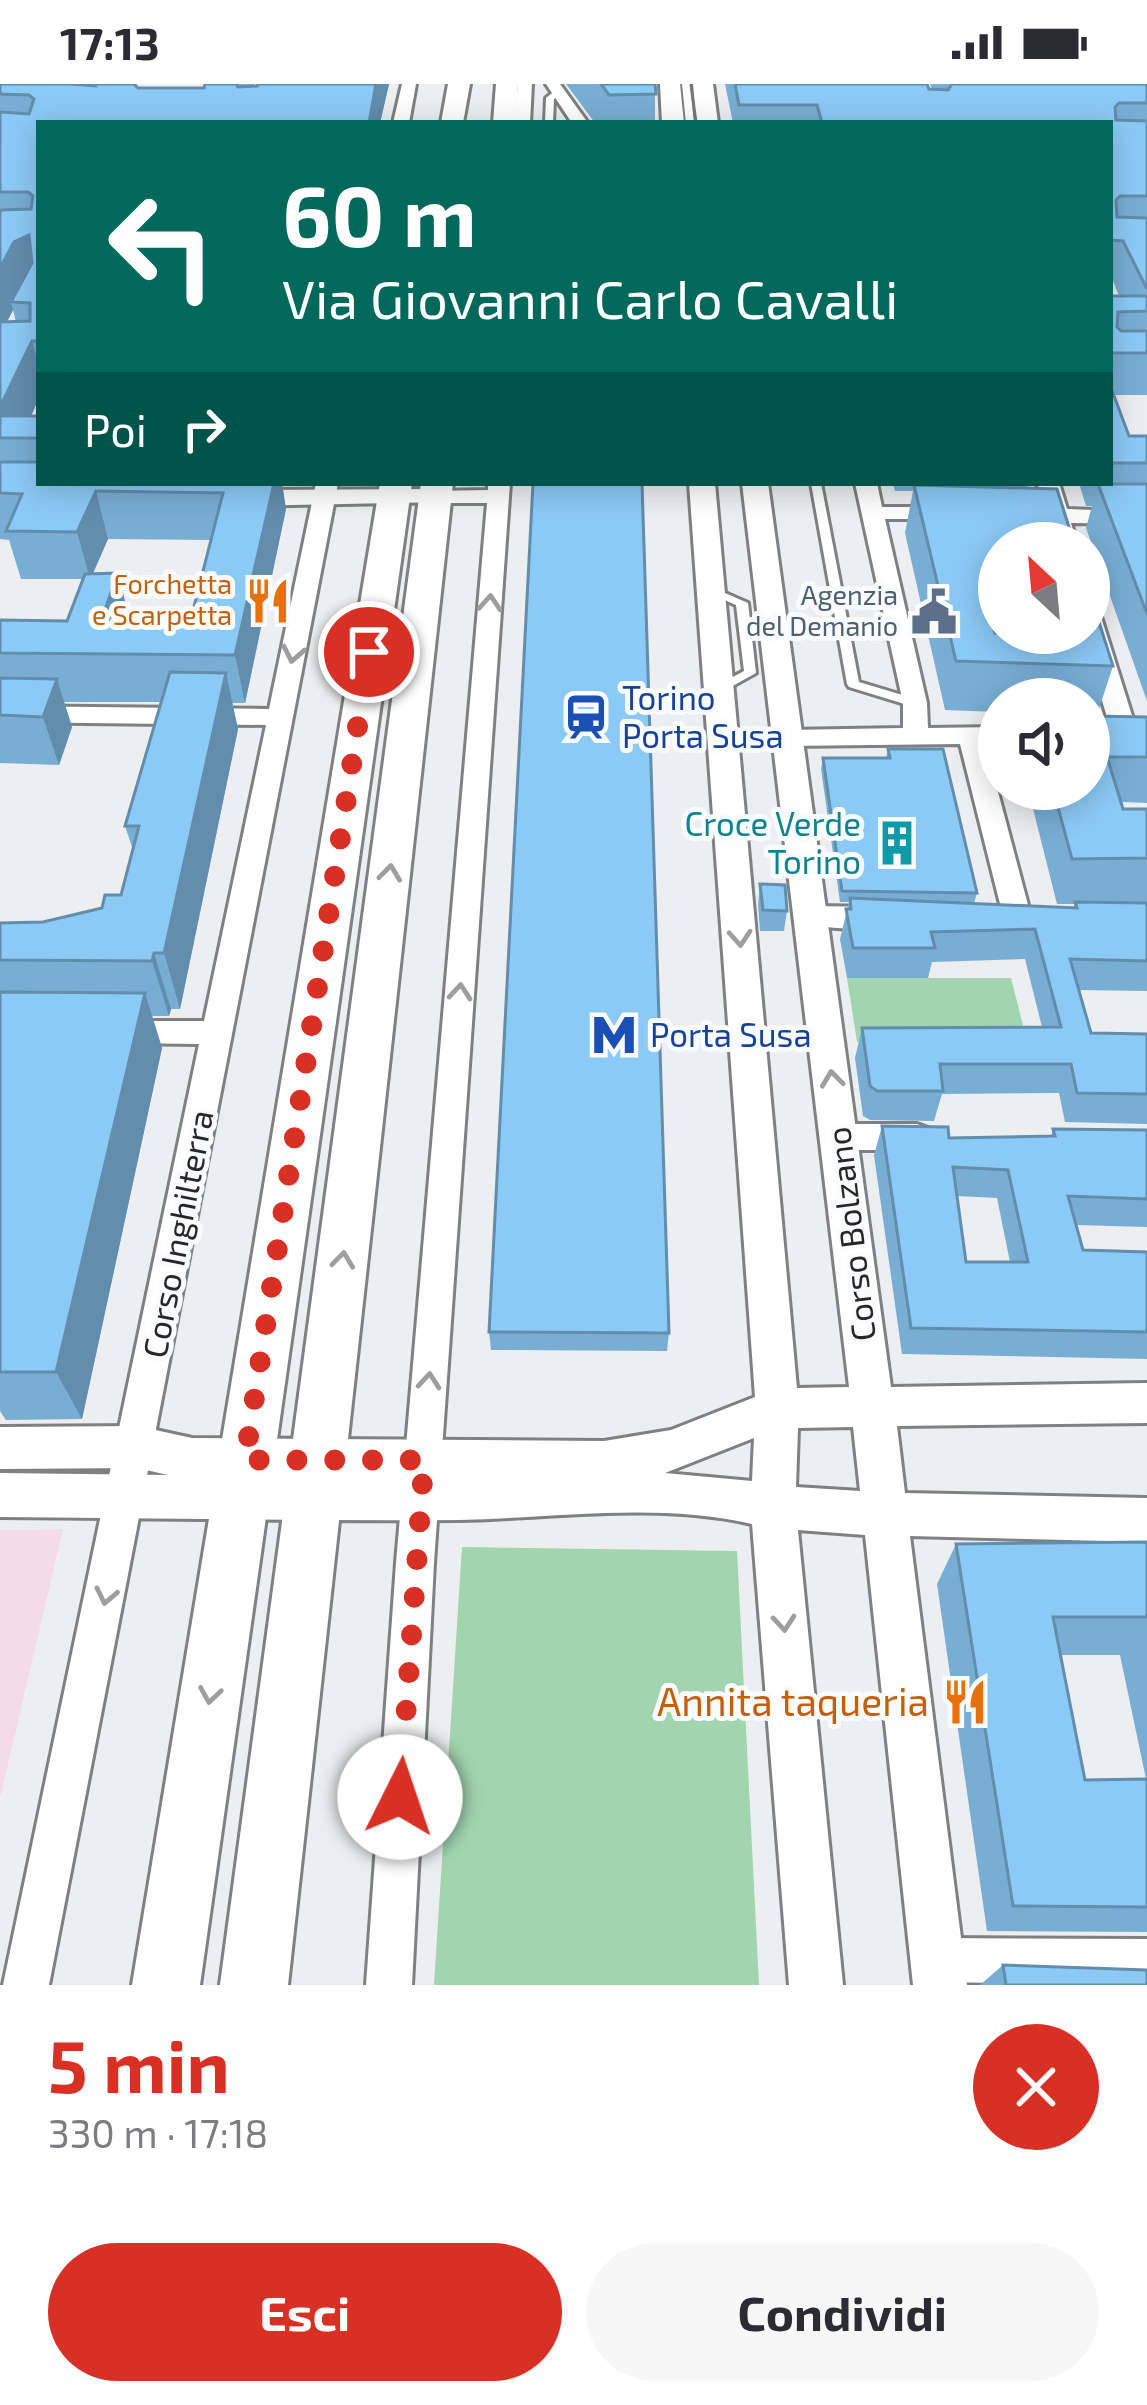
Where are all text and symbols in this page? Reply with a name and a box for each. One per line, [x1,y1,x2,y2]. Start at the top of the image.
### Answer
text: 17:13 [60,15,160,69]
text: 60 m [282,163,477,264]
icon: left [84,168,240,324]
text: Via Giovanni Carlo Cavalli [282,265,899,330]
icon: right [171,396,237,462]
text: Poi [84,402,147,456]
north arrow [978,522,1110,654]
map controls [978,522,1110,810]
place label: Forchetta e Scarpetta [92,567,232,631]
restaurant icon: Forchetta e Scarpetta [243,576,293,626]
place label: Agenzia del Demanio [746,578,898,641]
public building icon: Agenzia del Demanio [909,587,959,637]
one-way arrow [477,593,503,612]
pin [318,601,420,703]
icon: arrive [336,619,402,685]
one-way arrow [282,643,307,663]
place label: Torino Porta Susa [622,677,784,755]
button: sound [978,678,1110,810]
station icon: Torino Porta Susa [561,692,611,742]
place label: Croce Verde Torino [684,803,861,881]
building icon: Croce Verde Torino [872,818,922,868]
one-way arrow [376,863,402,883]
one-way arrow [727,929,753,948]
one-way arrow [447,982,472,1001]
metro station icon: Porta Susa [589,1010,639,1060]
place label: Porta Susa [650,1014,812,1054]
one-way arrow [819,1069,845,1089]
street label: Corso Inghilterra [133,1106,221,1361]
street label: Corso Bolzano [817,1125,883,1344]
one-way arrow [329,1251,355,1270]
one-way arrow [416,1371,441,1390]
one-way arrow [94,1586,120,1606]
one-way arrow [771,1614,796,1633]
place label: Annita taqueria [657,1677,929,1724]
restaurant icon: Annita taqueria [940,1677,990,1727]
one-way arrow [198,1685,223,1705]
position arrow [337,1734,463,1860]
text: 5 min [48,2021,230,2107]
button: close [973,2024,1099,2150]
text: 330 m · 17:18 [48,2109,268,2156]
button: Esci [48,2243,562,2381]
button: Condividi [586,2243,1099,2381]

